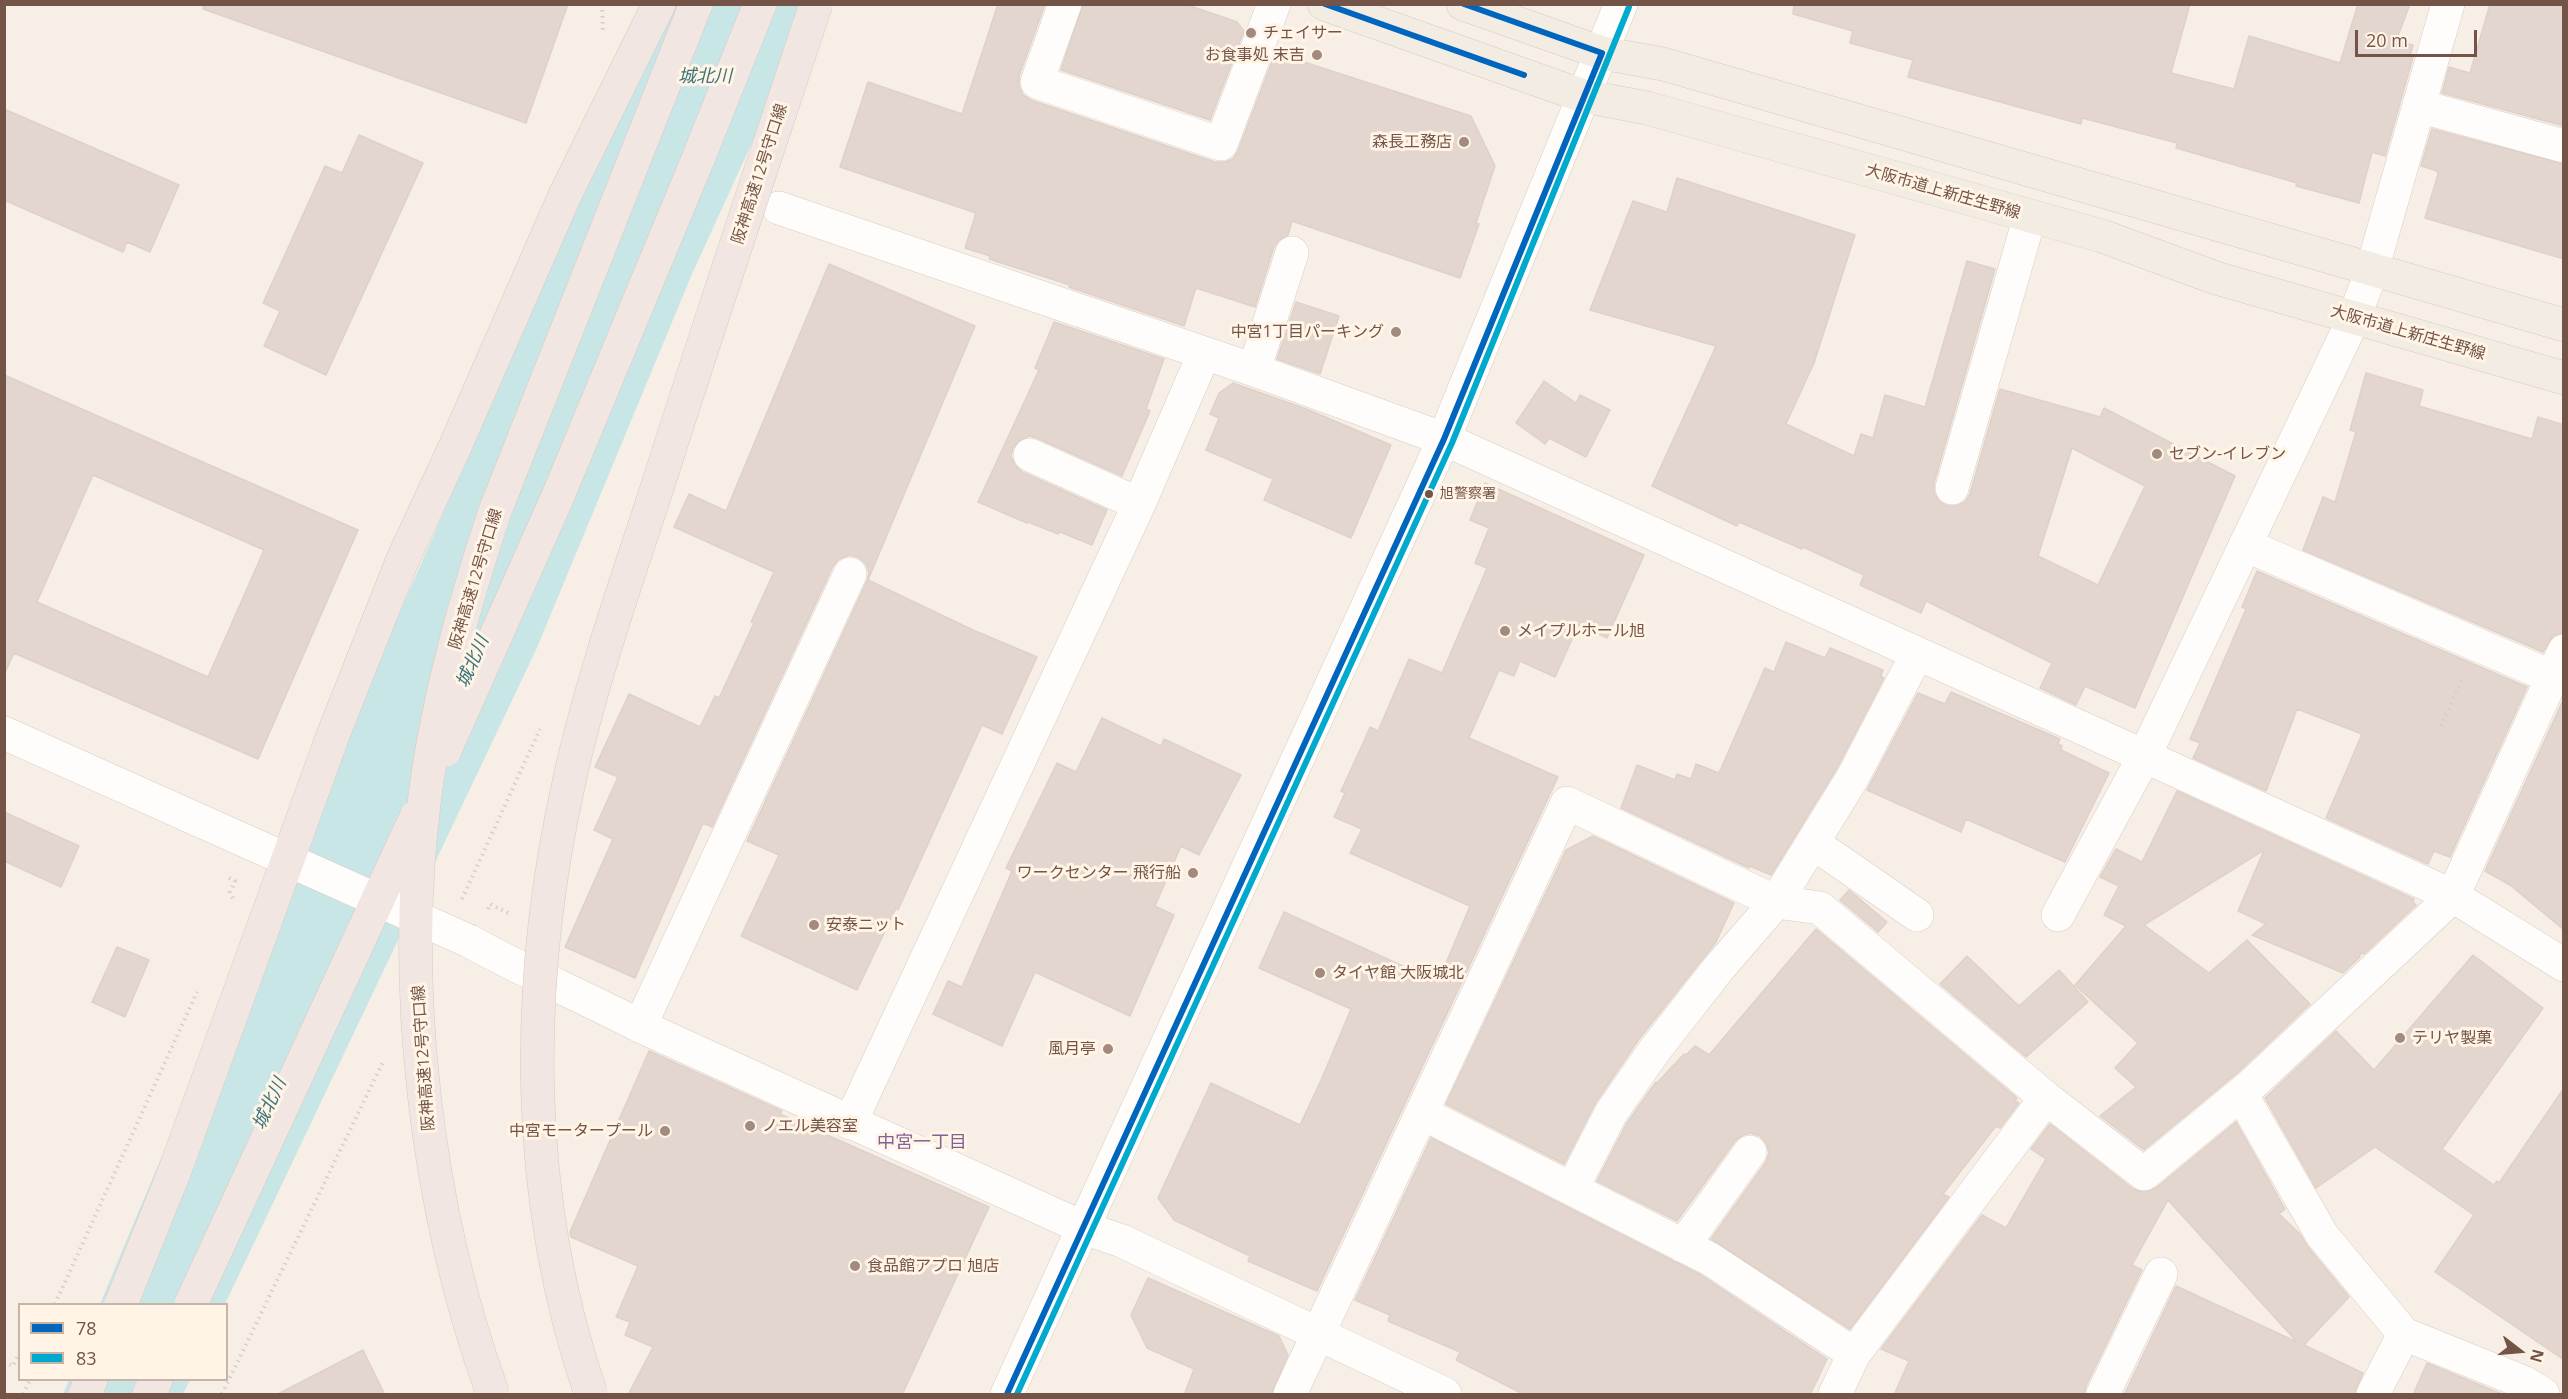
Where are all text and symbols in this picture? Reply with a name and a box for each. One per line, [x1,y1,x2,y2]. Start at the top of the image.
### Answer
scale bar [2358,18,2480,56]
place label: チェイサー [1263,23,1343,43]
marker: チェイサー [1244,26,1258,40]
text: 20 m [2366,28,2408,52]
place label: お食事処 末吉 [1205,45,1305,65]
marker: お食事処 末吉 [1310,48,1324,62]
water label: 城北川 [678,66,732,88]
street label: 阪神高速12号守口線 [728,101,792,247]
place label: 森長工務店 [1372,132,1452,152]
marker: 森長工務店 [1457,135,1471,149]
street label: 大阪市道上新庄生野線 [1863,161,2023,223]
street label: 大阪市道上新庄生野線 [2328,302,2488,364]
place label: 中宮1丁目パーキング [1231,322,1384,342]
marker: 中宮1丁目パーキング [1389,325,1403,339]
place label: セブン-イレブン [2169,444,2286,464]
marker: セブン-イレブン [2150,447,2164,461]
place label: 旭警察署 [1440,486,1496,502]
marker: 旭警察署 [1423,488,1435,500]
street label: 阪神高速12号守口線 [445,506,507,652]
place label: メイプルホール旭 [1517,621,1645,641]
marker: メイプルホール旭 [1498,624,1512,638]
water label: 城北川 [452,633,494,691]
place label: ワークセンター 飛行船 [1017,863,1181,883]
marker: ワークセンター 飛行船 [1186,866,1200,880]
place label: 安泰ニット [826,915,906,935]
marker: 安泰ニット [807,918,821,932]
place label: タイヤ館 大阪城北 [1332,963,1464,983]
marker: タイヤ館 大阪城北 [1313,966,1327,980]
street label: 阪神高速12号守口線 [409,984,439,1132]
place label: テリヤ製菓 [2412,1028,2492,1048]
marker: テリヤ製菓 [2393,1031,2407,1045]
place label: 風月亭 [1048,1039,1096,1059]
marker: 風月亭 [1101,1042,1115,1056]
water label: 城北川 [249,1075,291,1133]
place label: ノエル美容室 [762,1116,858,1136]
marker: ノエル美容室 [743,1119,757,1133]
place label: 中宮モータープール [509,1121,653,1141]
marker: 中宮モータープール [658,1124,672,1138]
district label: 中宮一丁目 [877,1132,967,1154]
place label: 食品館アプロ 旭店 [867,1256,999,1276]
marker: 食品館アプロ 旭店 [848,1259,862,1273]
legend [18,1303,228,1381]
text: 78 [76,1316,97,1340]
north arrow [2490,1321,2550,1381]
text: 83 [76,1346,97,1370]
text: N [2525,1347,2550,1365]

